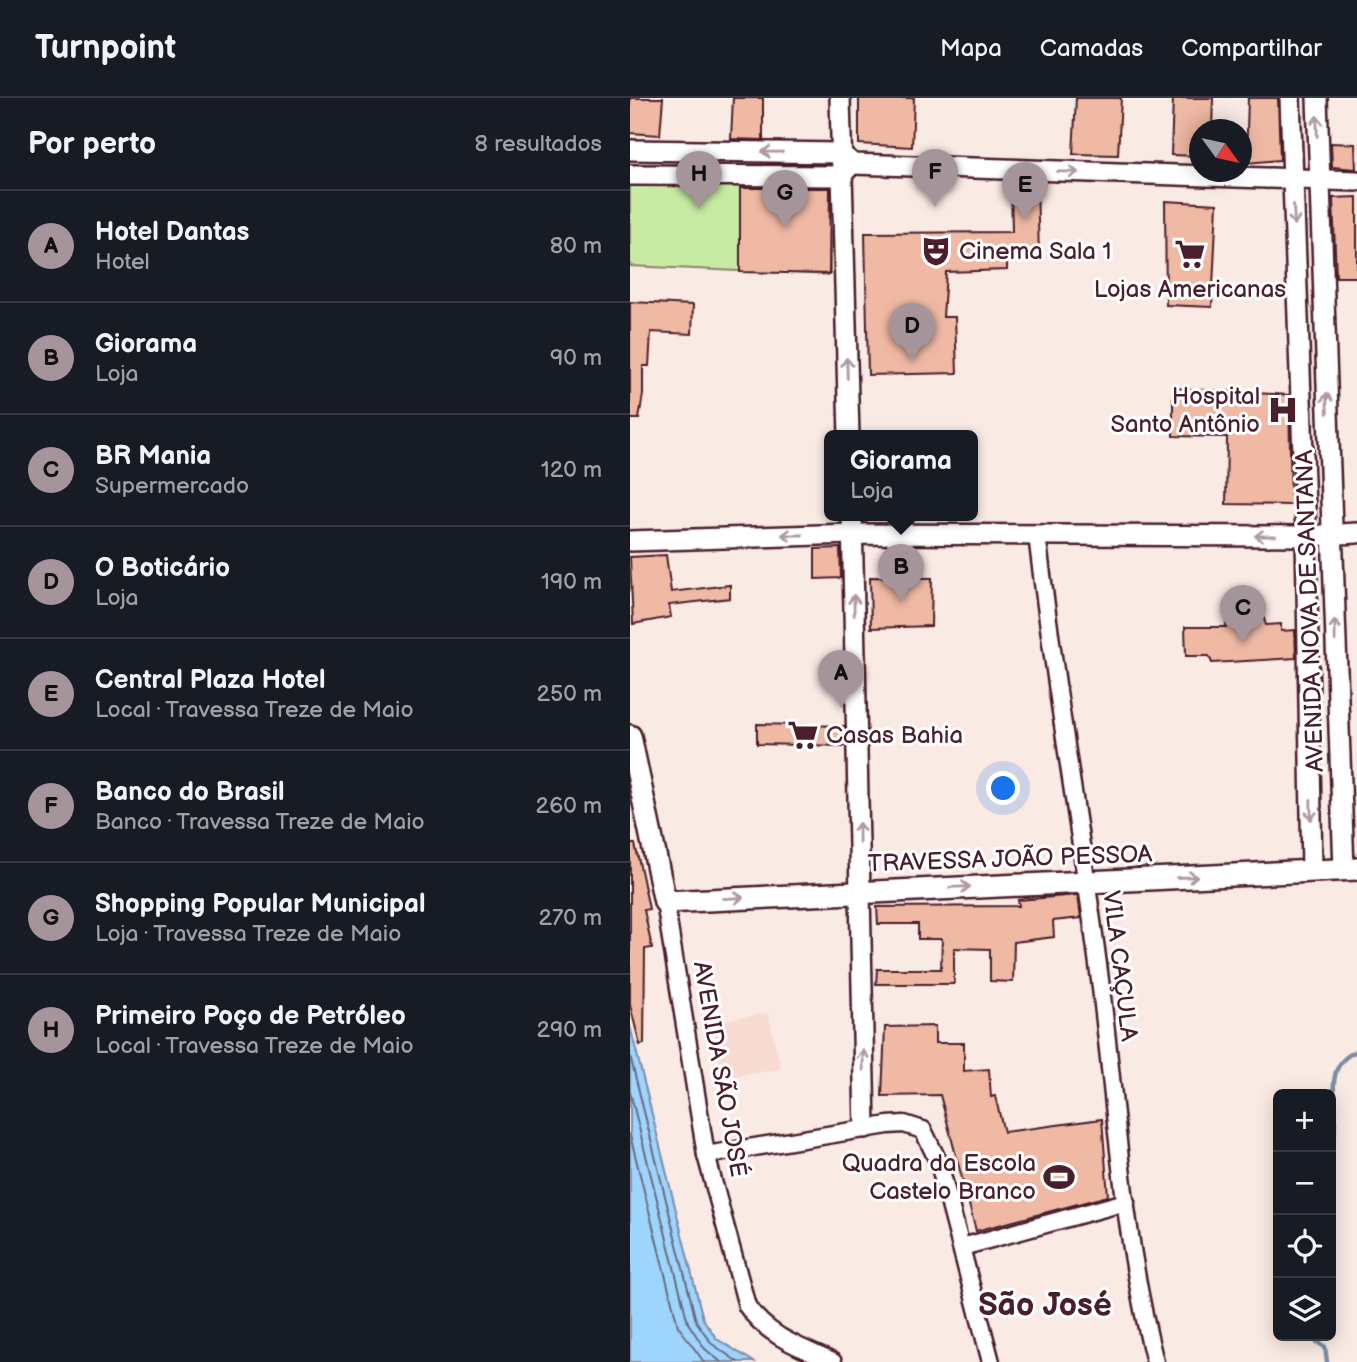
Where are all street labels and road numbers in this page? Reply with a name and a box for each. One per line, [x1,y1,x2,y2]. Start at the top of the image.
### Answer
street label: AVENIDA NOVA DE SANTANA [1290,449,1330,773]
street label: TRAVESSA JOÃO PESSOA [867,840,1153,878]
street label: VILA CAÇULA [1096,889,1144,1043]
street label: AVENIDA SÃO JOSÉ [687,959,754,1179]

